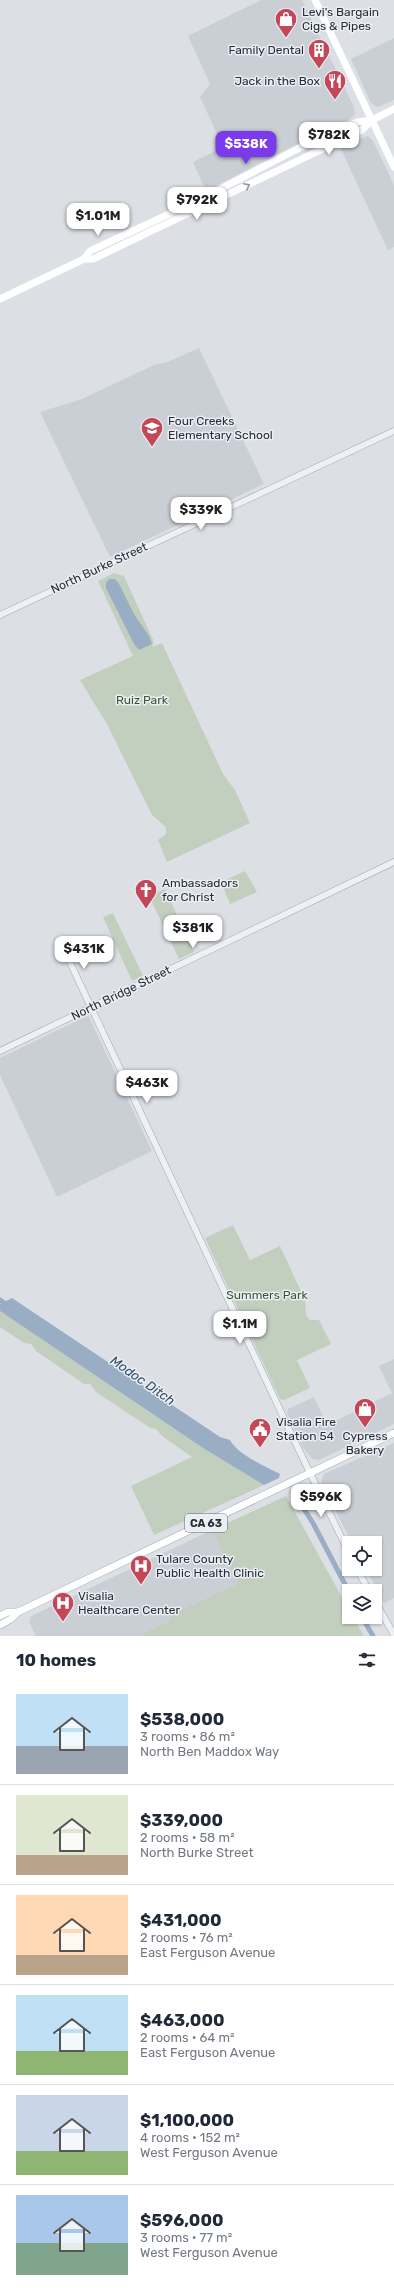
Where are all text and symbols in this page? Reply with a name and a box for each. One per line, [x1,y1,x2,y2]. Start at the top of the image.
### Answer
place label: Levi's Bargain Cigs & Pipes [302,5,379,33]
shop icon: Levi's Bargain Cigs & Pipes [273,6,299,39]
building icon: Family Dental [306,37,332,70]
place label: Family Dental [229,43,304,57]
restaurant icon: Jack in the Box [322,68,348,101]
place label: Jack in the Box [234,74,321,88]
pin: $782K [301,122,357,156]
text: $782K [308,127,350,142]
pin: $538K [218,131,274,165]
text: $538K [224,136,268,151]
one-way arrow [242,183,250,191]
pin: $792K [169,187,225,221]
text: $792K [176,192,218,207]
pin: $1.01M [65,203,131,237]
text: $1.01M [76,208,120,223]
place label: Four Creeks Elementary School [168,414,273,442]
school or university icon: Four Creeks Elementary School [139,415,165,448]
pin: $339K [173,497,229,531]
text: $339K [180,502,222,517]
street label: North Burke Street [49,539,150,596]
park label: Ruiz Park [116,693,169,707]
place label: Ambassadors for Christ [162,876,238,904]
church icon: Ambassadors for Christ [133,877,159,910]
pin: $381K [165,915,221,949]
text: $381K [172,920,214,935]
pin: $431K [56,936,112,970]
text: $431K [63,941,105,956]
street label: North Bridge Street [69,963,173,1023]
pin: $463K [119,1070,175,1104]
text: $463K [125,1075,169,1090]
park label: Summers Park [226,1288,308,1302]
pin: $1.1M [212,1311,268,1345]
text: $1.1M [222,1316,258,1331]
water label: Modoc Ditch [107,1353,178,1408]
shop icon: Cypress Bakery [352,1396,378,1429]
place label: Visalia Fire Station 54 [276,1415,336,1443]
public building icon: Visalia Fire Station 54 [247,1416,273,1449]
place label: Cypress Bakery [342,1429,388,1457]
pin: $596K [293,1484,349,1518]
text: $596K [300,1489,342,1504]
road number: CA 63 [185,1514,227,1532]
map controls [342,1536,382,1624]
button: locate [342,1536,382,1576]
place label: Tulare County Public Health Clinic [156,1552,264,1580]
hospital icon: Tulare County Public Health Clinic [128,1553,154,1586]
button: layers [342,1584,382,1624]
place label: Visalia Healthcare Center [78,1589,180,1617]
hospital icon: Visalia Healthcare Center [50,1590,76,1623]
icon: filters [356,1649,378,1671]
text: 10 homes [16,1650,96,1670]
text: $538,000 [140,1709,224,1729]
icon: home [48,1710,96,1758]
text: 3 rooms · 86 m² [140,1729,235,1744]
text: North Ben Maddox Way [140,1744,279,1759]
text: $339,000 [140,1810,223,1830]
icon: home [48,1811,96,1859]
text: 2 rooms · 58 m² [140,1830,235,1845]
text: North Burke Street [140,1845,254,1860]
text: $431,000 [140,1910,222,1930]
icon: home [48,1911,96,1959]
text: 2 rooms · 76 m² [140,1930,233,1945]
text: East Ferguson Avenue [140,1945,275,1960]
text: $463,000 [140,2010,225,2030]
icon: home [48,2011,96,2059]
text: 2 rooms · 64 m² [140,2030,235,2045]
text: East Ferguson Avenue [140,2045,275,2060]
text: $1,100,000 [140,2110,234,2130]
icon: home [48,2111,96,2159]
text: 4 rooms · 152 m² [140,2130,240,2145]
text: West Ferguson Avenue [140,2145,278,2160]
text: $596,000 [140,2210,224,2230]
icon: home [48,2211,96,2259]
text: 3 rooms · 77 m² [140,2230,232,2245]
text: West Ferguson Avenue [140,2245,278,2260]

